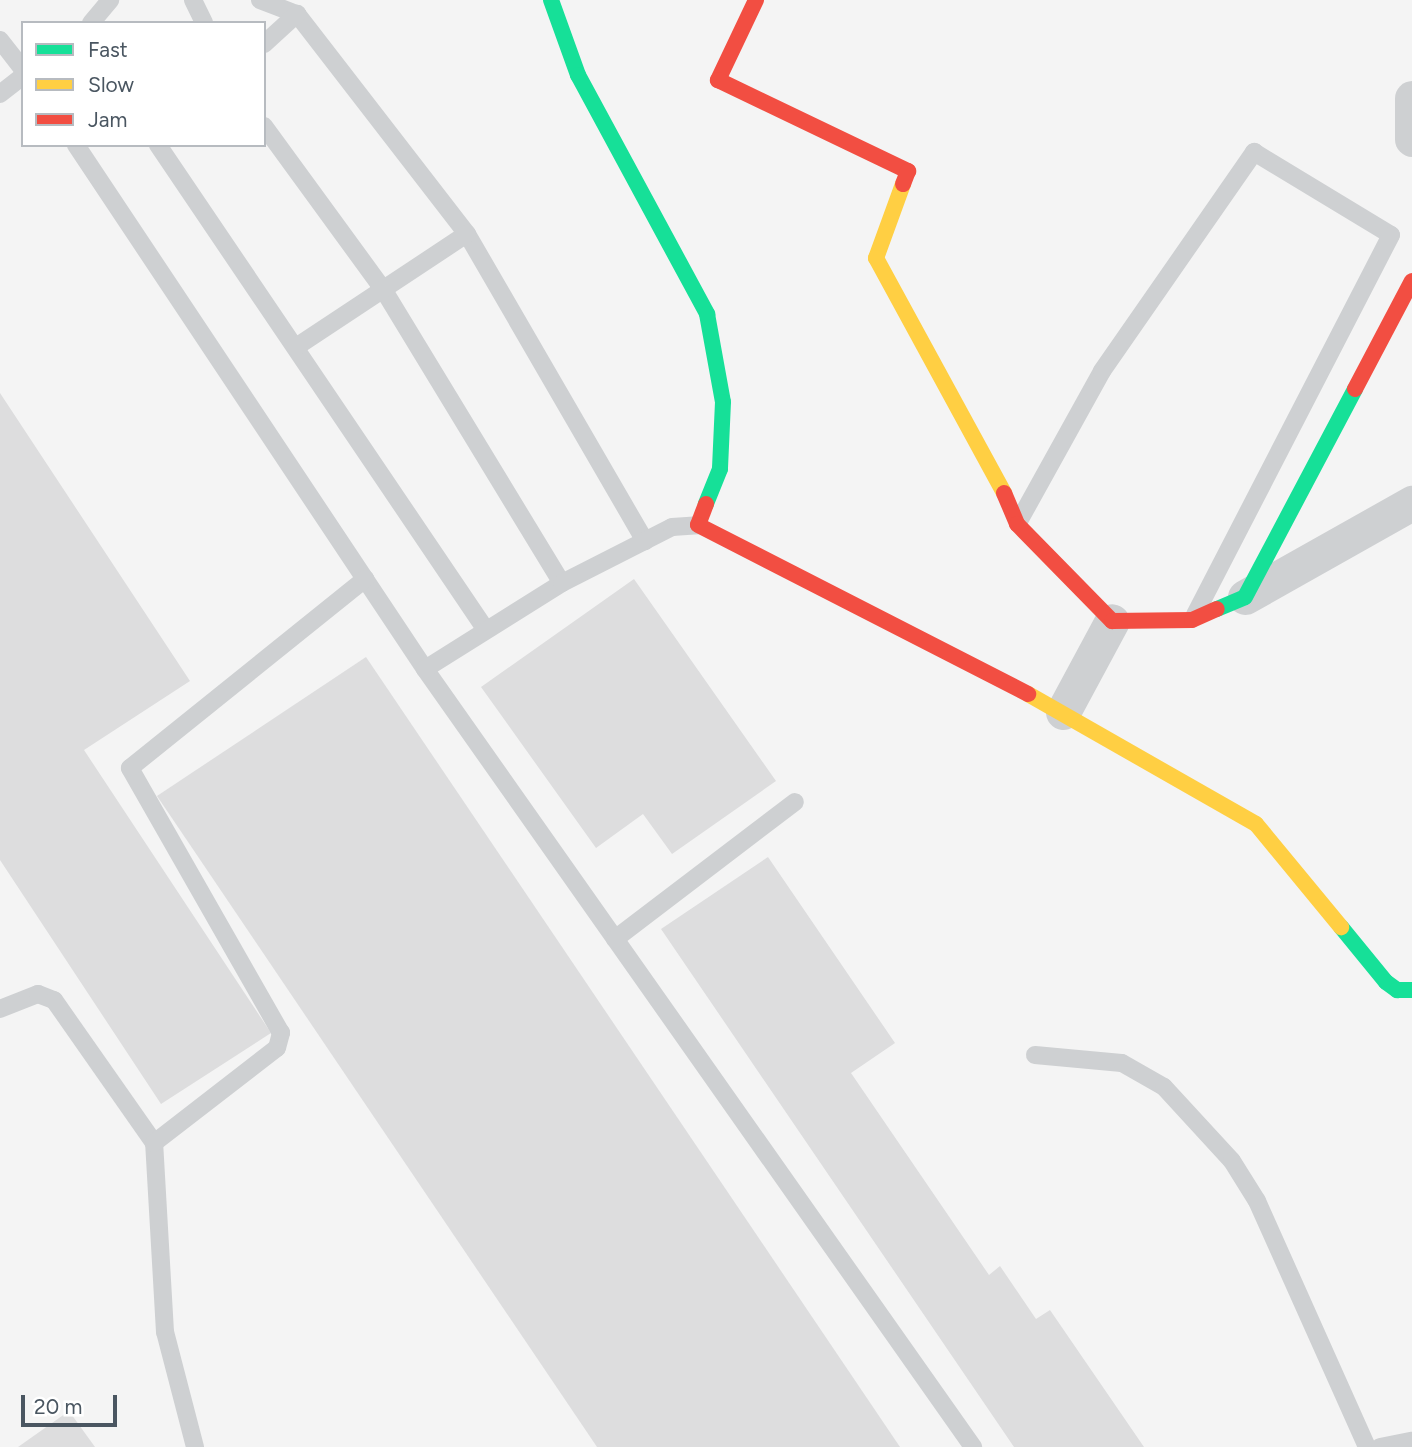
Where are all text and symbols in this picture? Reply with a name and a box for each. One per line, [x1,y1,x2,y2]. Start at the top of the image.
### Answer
legend [21,21,266,147]
text: Fast [88,37,128,62]
text: Slow [88,72,134,97]
text: Jam [88,107,127,132]
scale bar [24,1380,121,1424]
text: 20 m [34,1394,82,1419]

